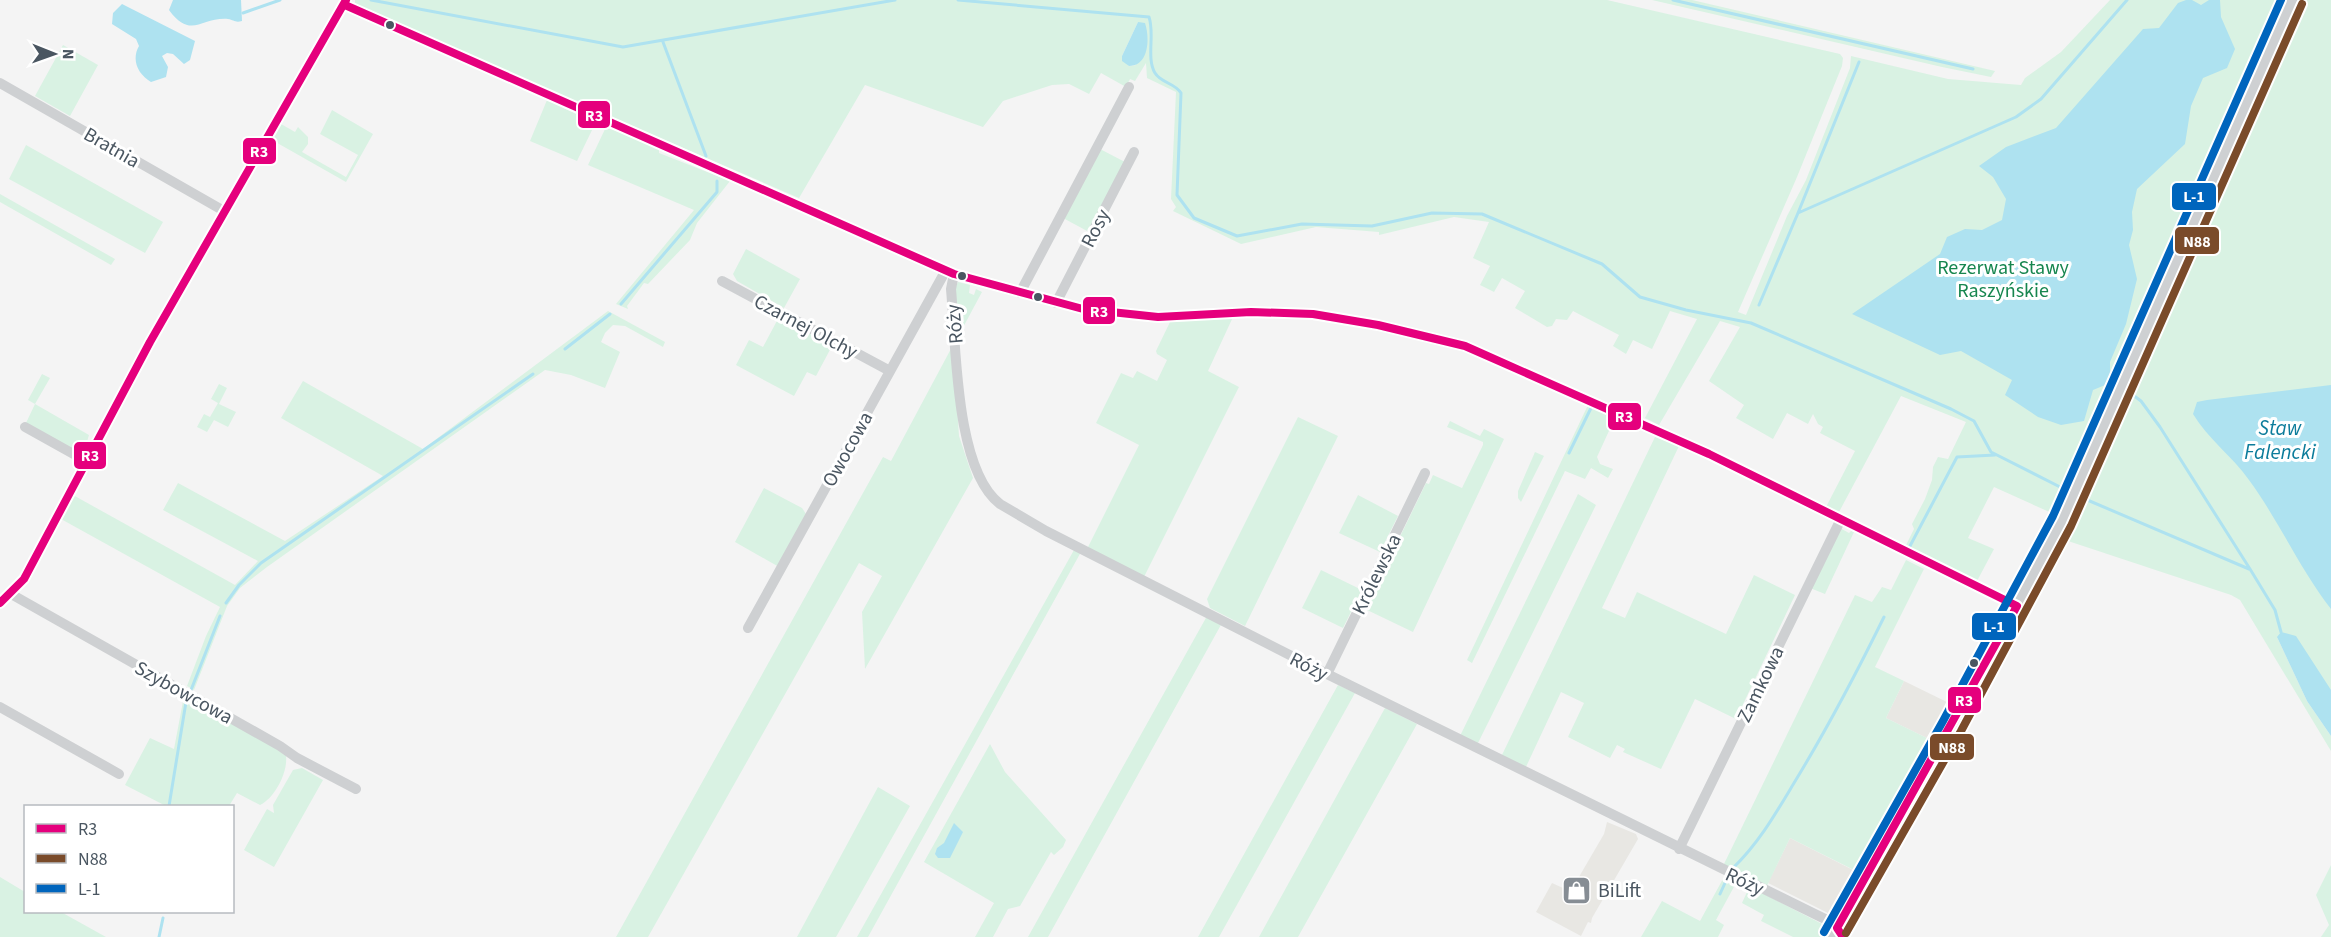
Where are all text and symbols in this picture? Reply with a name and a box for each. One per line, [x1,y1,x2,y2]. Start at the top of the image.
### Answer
unlabelled marker [384,19,396,31]
north arrow [24,24,84,84]
text: N [57,49,79,60]
line badge: R3 [577,100,611,129]
text: R3 [585,105,603,127]
street label: Bratnia [78,121,145,175]
line badge: R3 [242,137,277,165]
text: R3 [250,141,268,163]
line badge: L-1 [2171,182,2217,211]
text: L-1 [2183,186,2205,208]
street label: Rosy [1074,204,1118,252]
line badge: N88 [2174,226,2220,255]
text: N88 [2183,231,2211,253]
park label: Rezerwat Stawy Raszyńskie [1937,254,2070,305]
unlabelled marker [956,270,968,282]
street label: Czarnej Olchy [749,288,863,366]
unlabelled marker [1032,291,1044,303]
line badge: R3 [1082,296,1116,325]
text: R3 [1090,301,1108,323]
street label: Róży [939,302,971,345]
line badge: R3 [1607,402,1642,431]
text: R3 [1615,406,1633,428]
street label: Owocowa [816,407,880,492]
water label: Staw Falencki [2244,413,2317,467]
line badge: R3 [73,441,107,470]
text: R3 [81,445,99,467]
street label: Królewska [1345,529,1409,620]
line badge: L-1 [1971,612,2017,641]
text: L-1 [1983,616,2005,638]
street label: Zamkowa [1730,642,1791,727]
street label: Róży [1285,645,1333,689]
street label: Szybowcowa [129,654,238,731]
unlabelled marker [1968,657,1980,669]
line badge: R3 [1947,686,1982,714]
text: R3 [1955,690,1973,712]
line badge: N88 [1929,733,1975,761]
text: N88 [1938,737,1966,759]
legend [24,805,234,913]
text: R3 [78,817,97,842]
text: N88 [78,847,108,872]
street label: Róży [1721,861,1769,903]
shop icon: BiLift [1561,874,1593,906]
text: L-1 [78,877,100,902]
place label: BiLift [1598,877,1641,905]

